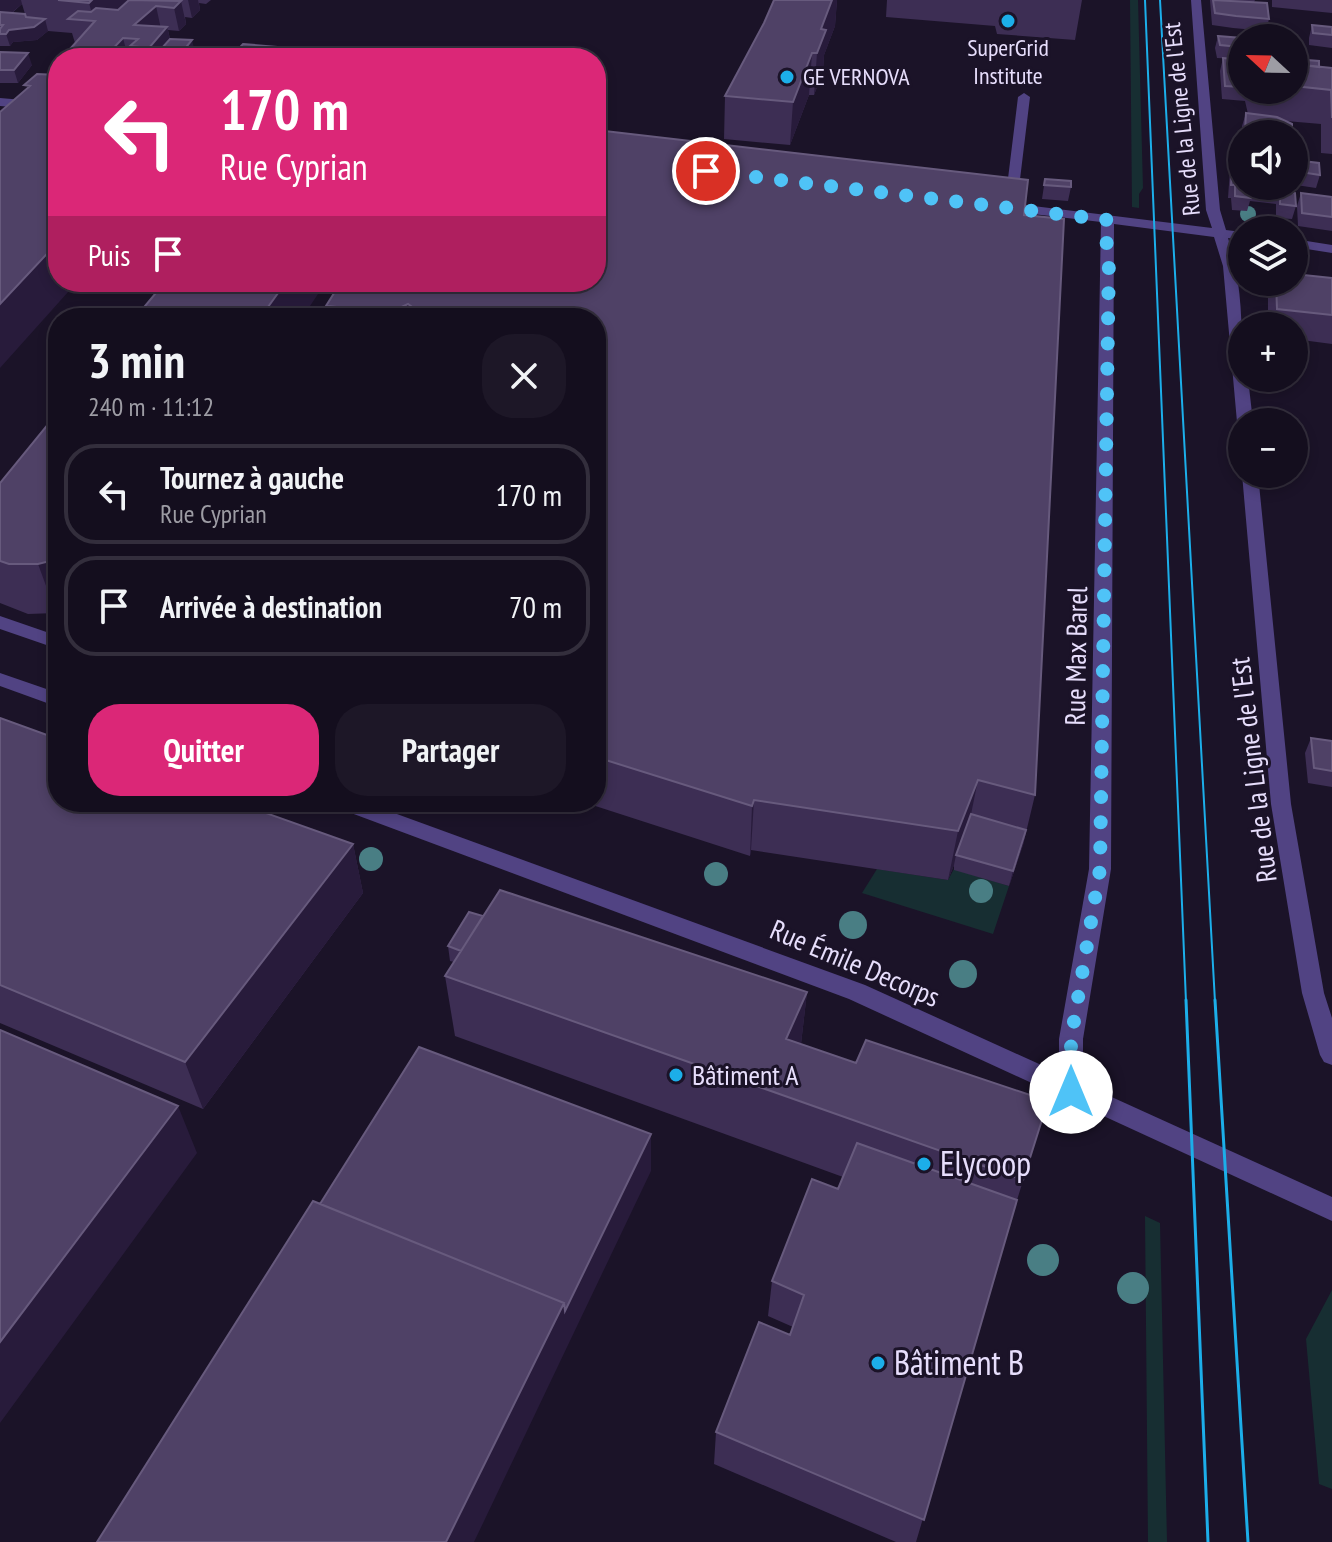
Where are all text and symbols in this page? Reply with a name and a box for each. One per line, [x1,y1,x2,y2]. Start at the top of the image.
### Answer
marker: SuperGrid Institute [999,12,1017,30]
street label: Rue de la Ligne de l'Est [1156,21,1207,217]
north arrow [1228,24,1308,104]
map controls [1228,24,1308,488]
place label: SuperGrid Institute [967,32,1049,91]
place label: GE VERNOVA [803,61,910,92]
marker: GE VERNOVA [778,68,796,86]
text: 170 m [220,73,349,145]
icon: left [88,80,192,184]
button: sound [1228,120,1308,200]
pin [672,137,740,205]
text: Rue Cyprian [220,143,368,190]
icon: arrive [684,149,728,193]
button: layers [1228,216,1308,296]
icon: arrive [146,232,190,276]
text: Puis [88,235,130,274]
button: + [1228,312,1308,392]
text: 3 min [88,329,185,391]
button: close [482,334,566,418]
text: 240 m · 11:12 [88,390,214,423]
button: − [1228,408,1308,488]
text: Tournez à gauche [160,458,344,497]
icon: left [92,472,136,516]
text: 170 m [496,475,562,514]
text: Rue Cyprian [160,497,267,530]
icon: arrive [92,584,136,628]
street label: Rue Max Barel [1056,586,1095,726]
text: Arrivée à destination [160,587,382,626]
text: 70 m [509,587,562,626]
street label: Rue de la Ligne de l'Est [1220,655,1285,885]
button: Quitter [88,704,319,796]
button: Partager [335,704,566,796]
street label: Rue Émile Decorps [765,910,945,1015]
position arrow [1029,1050,1113,1134]
place label: Bâtiment A [692,1056,799,1093]
marker: Bâtiment A [667,1066,685,1084]
place label: Elycoop [940,1141,1031,1185]
marker: Elycoop [915,1155,933,1173]
place label: Bâtiment B [894,1340,1024,1384]
marker: Bâtiment B [869,1354,887,1372]

